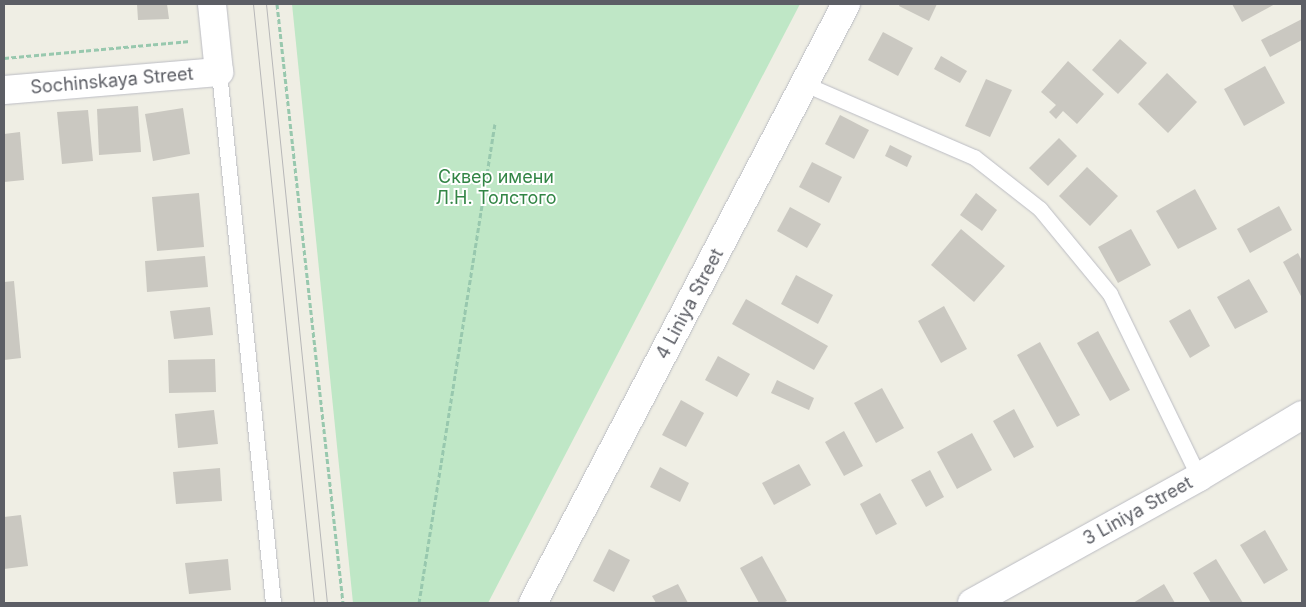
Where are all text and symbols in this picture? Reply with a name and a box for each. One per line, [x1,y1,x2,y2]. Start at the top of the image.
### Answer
street label: Sochinskaya Street [30,63,194,99]
park label: Сквер имени Л.Н. Толстого [435,167,557,210]
street label: 4 Liniya Street [652,245,728,363]
street label: 3 Liniya Street [1080,472,1196,550]

